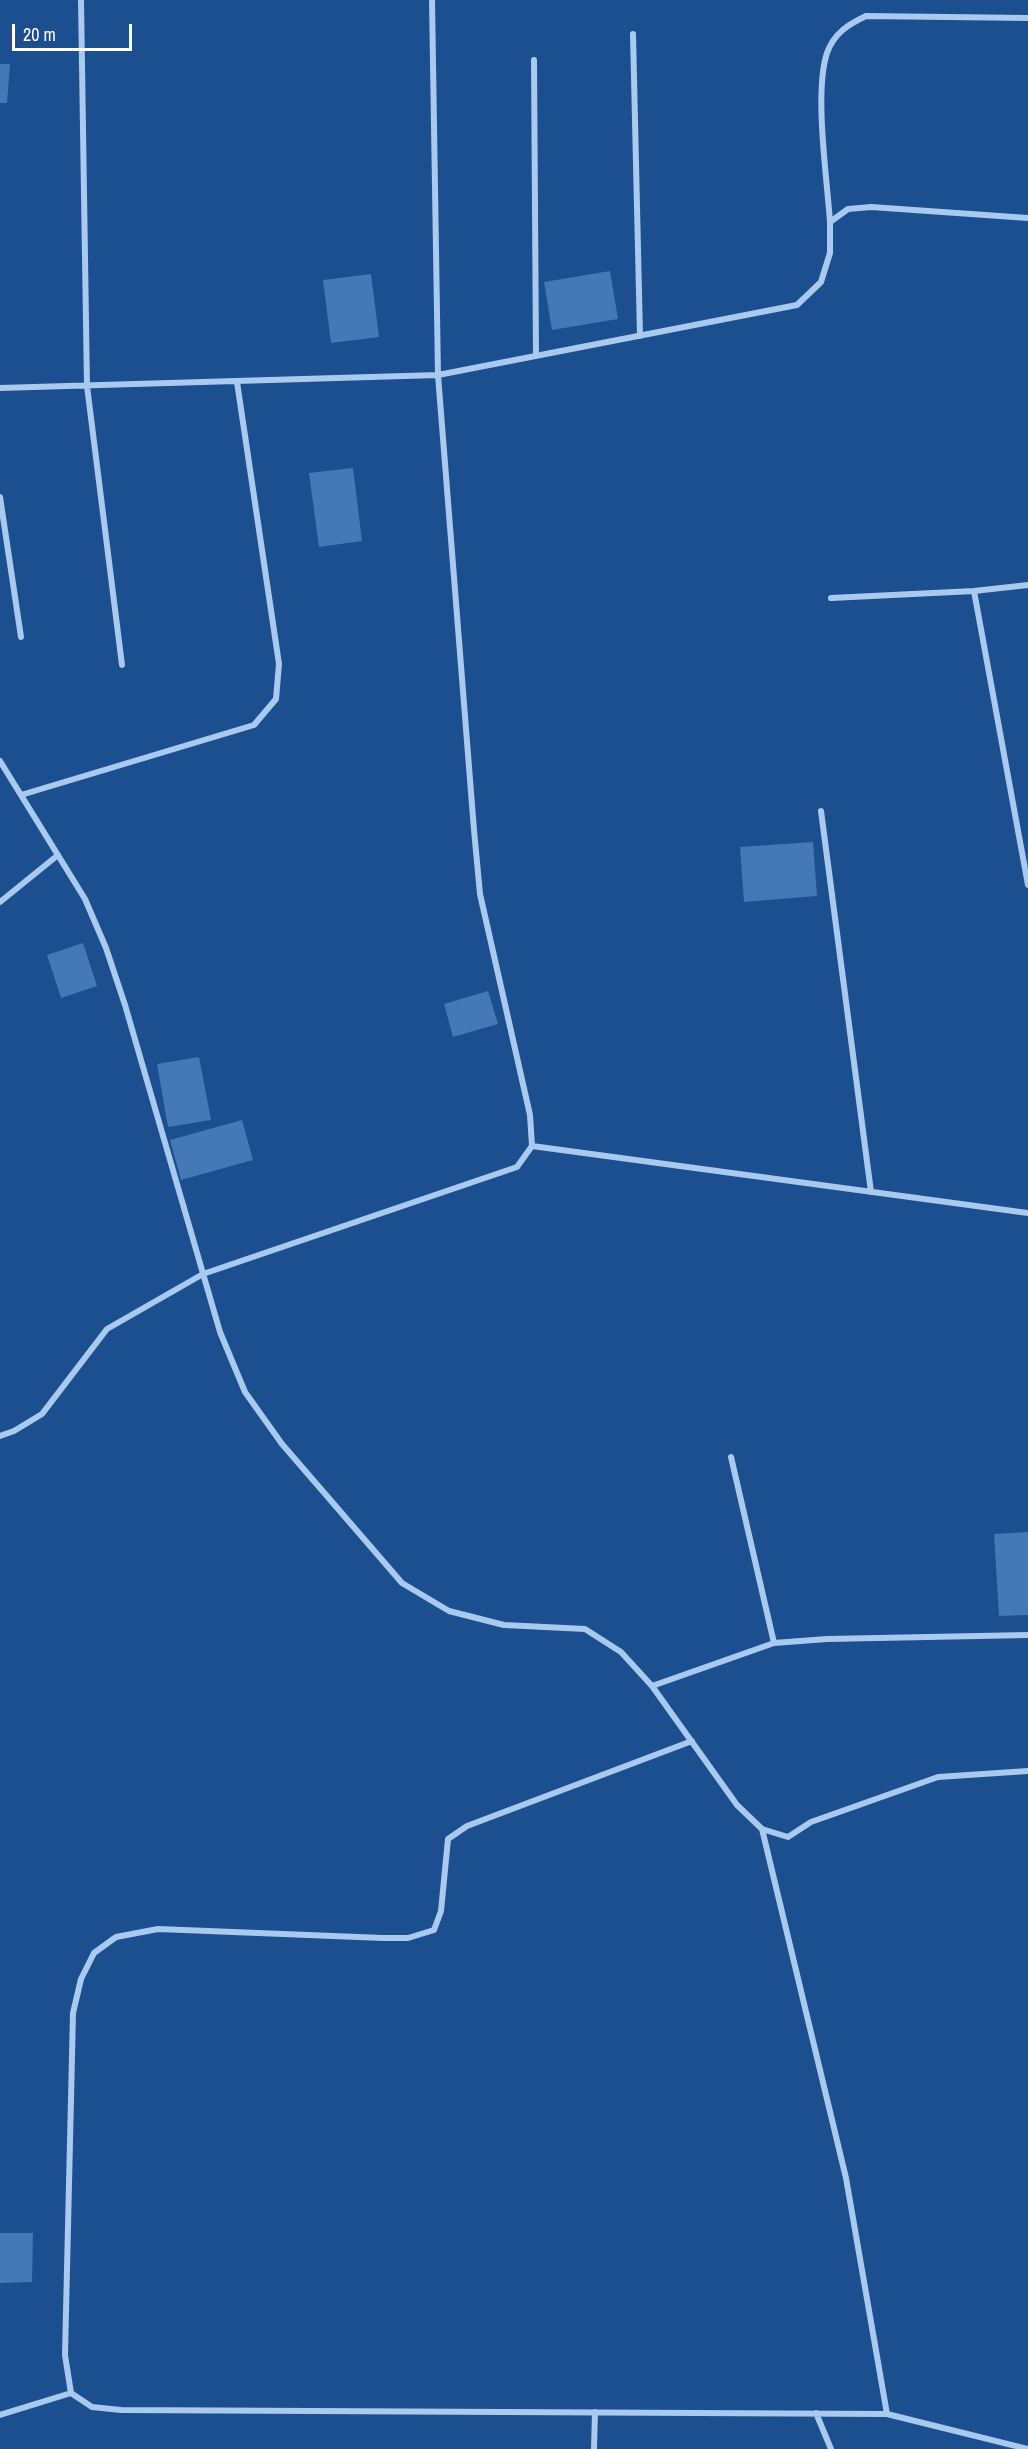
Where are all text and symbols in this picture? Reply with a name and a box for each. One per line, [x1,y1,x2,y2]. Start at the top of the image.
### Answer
scale bar [15,12,135,50]
text: 20 m [23,22,56,47]

